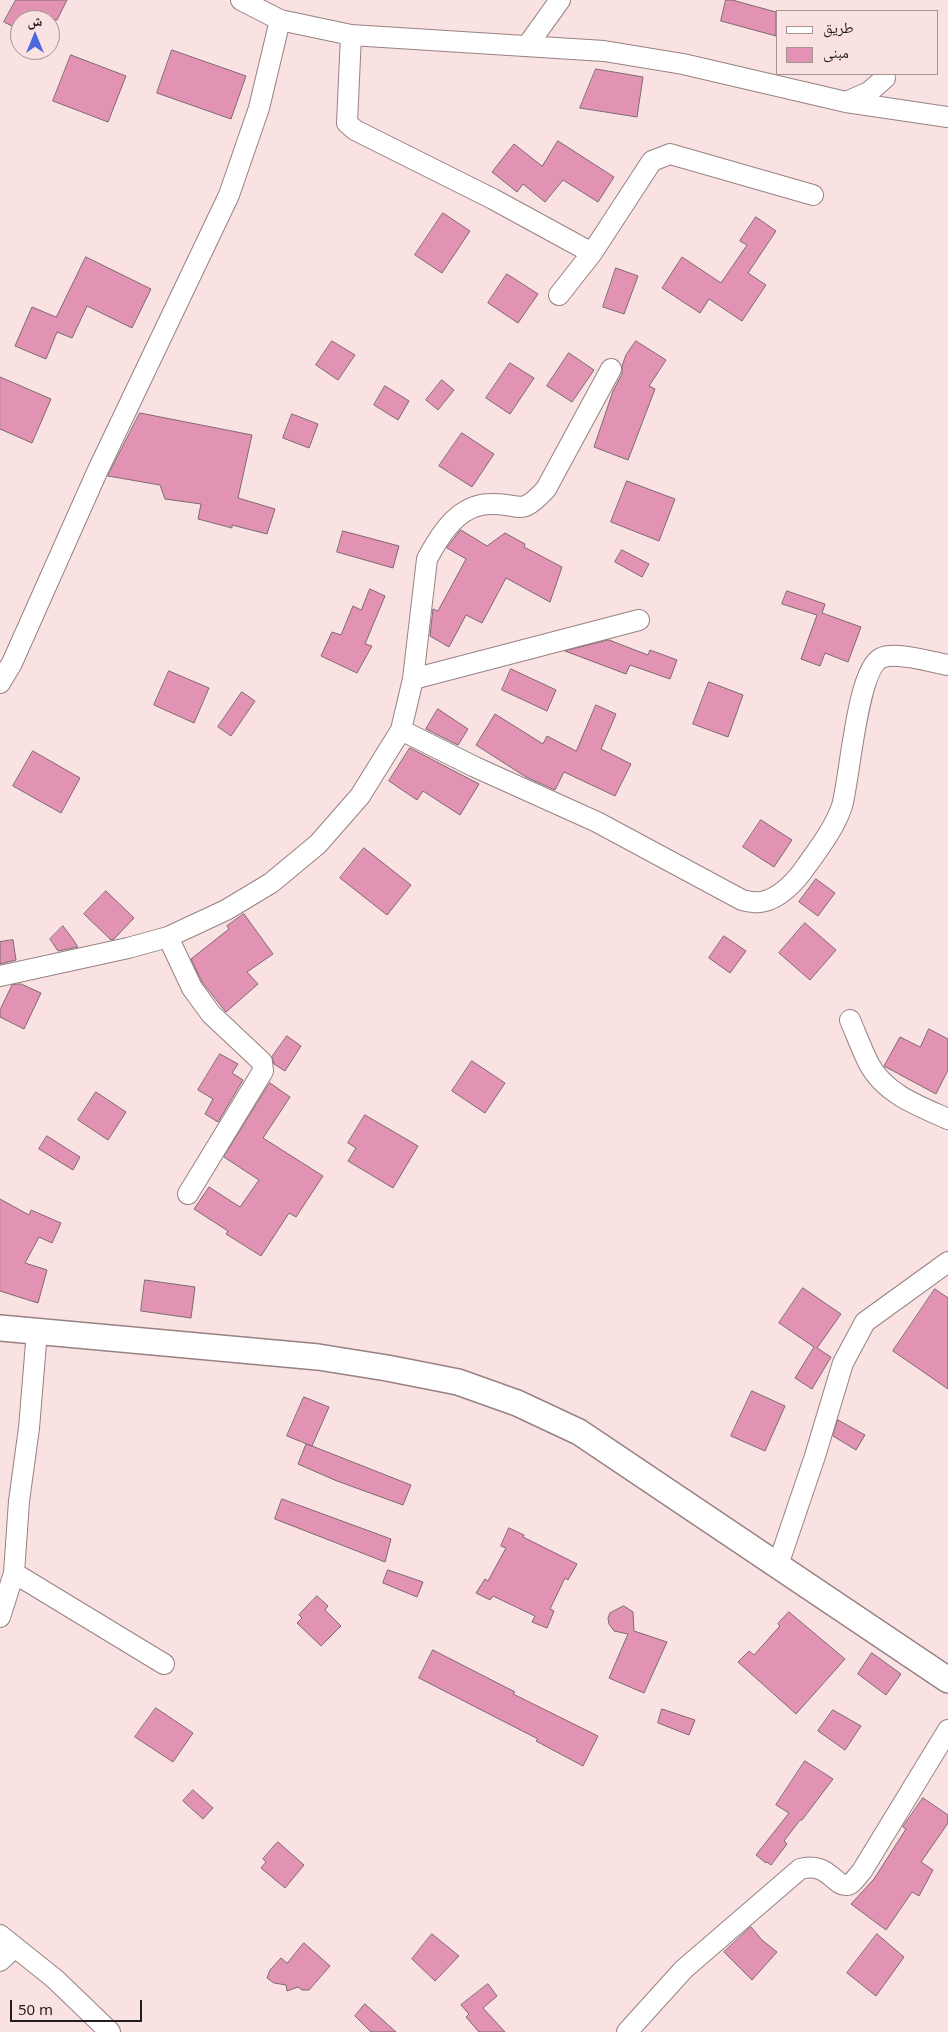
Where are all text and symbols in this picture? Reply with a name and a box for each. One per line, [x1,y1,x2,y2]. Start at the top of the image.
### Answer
north arrow [10,10,60,60]
legend [776,10,938,75]
text: ش [28,11,42,30]
text: طريق [823,17,854,37]
text: مبنى [823,42,849,62]
scale bar [12,1990,145,2022]
text: 50 m [18,1999,53,2019]

